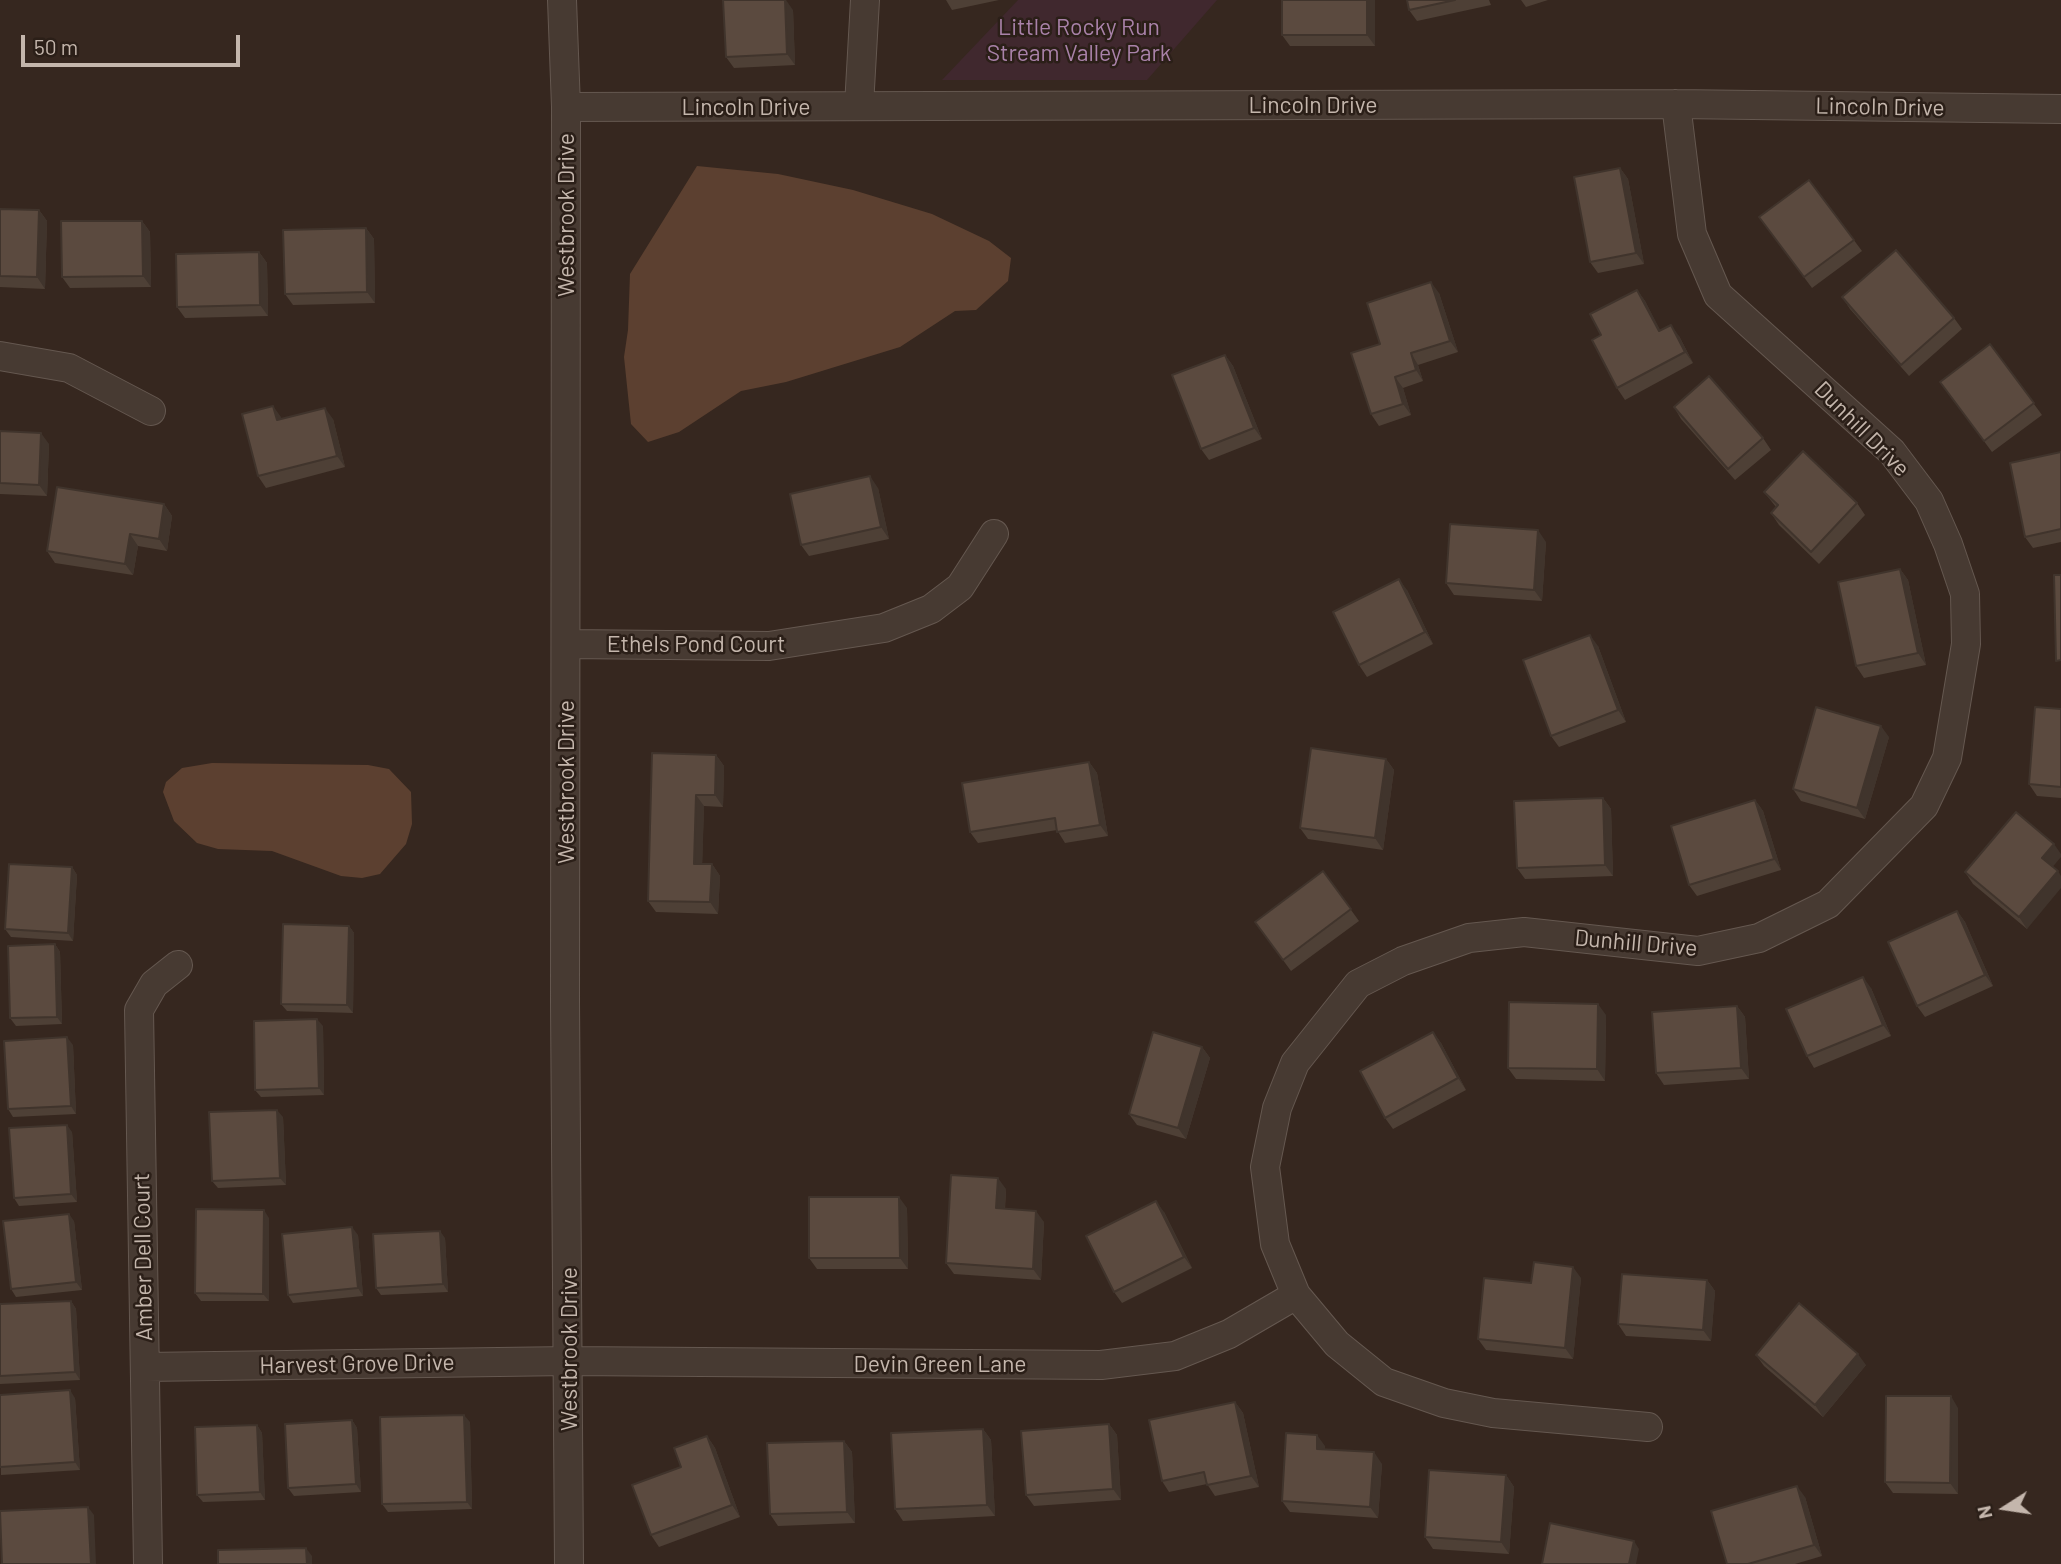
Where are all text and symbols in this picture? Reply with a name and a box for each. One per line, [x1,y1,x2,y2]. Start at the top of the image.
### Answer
park label: Little Rocky Run Stream Valley Park [987,13,1171,67]
scale bar [24,21,243,65]
text: 50 m [34,34,78,59]
street label: Lincoln Drive [1248,91,1378,119]
street label: Lincoln Drive [1815,92,1945,122]
street label: Lincoln Drive [681,93,811,121]
street label: Westbrook Drive [552,133,580,297]
street label: Dunhill Drive [1809,376,1915,482]
street label: Ethels Pond Court [607,630,785,658]
street label: Westbrook Drive [552,700,580,864]
street label: Dunhill Drive [1573,924,1699,962]
street label: Amber Dell Court [128,1173,158,1341]
street label: Westbrook Drive [555,1267,583,1431]
street label: Harvest Grove Drive [259,1348,455,1380]
street label: Devin Green Lane [853,1350,1027,1378]
north arrow [1970,1473,2040,1543]
text: N [1971,1504,1997,1521]

